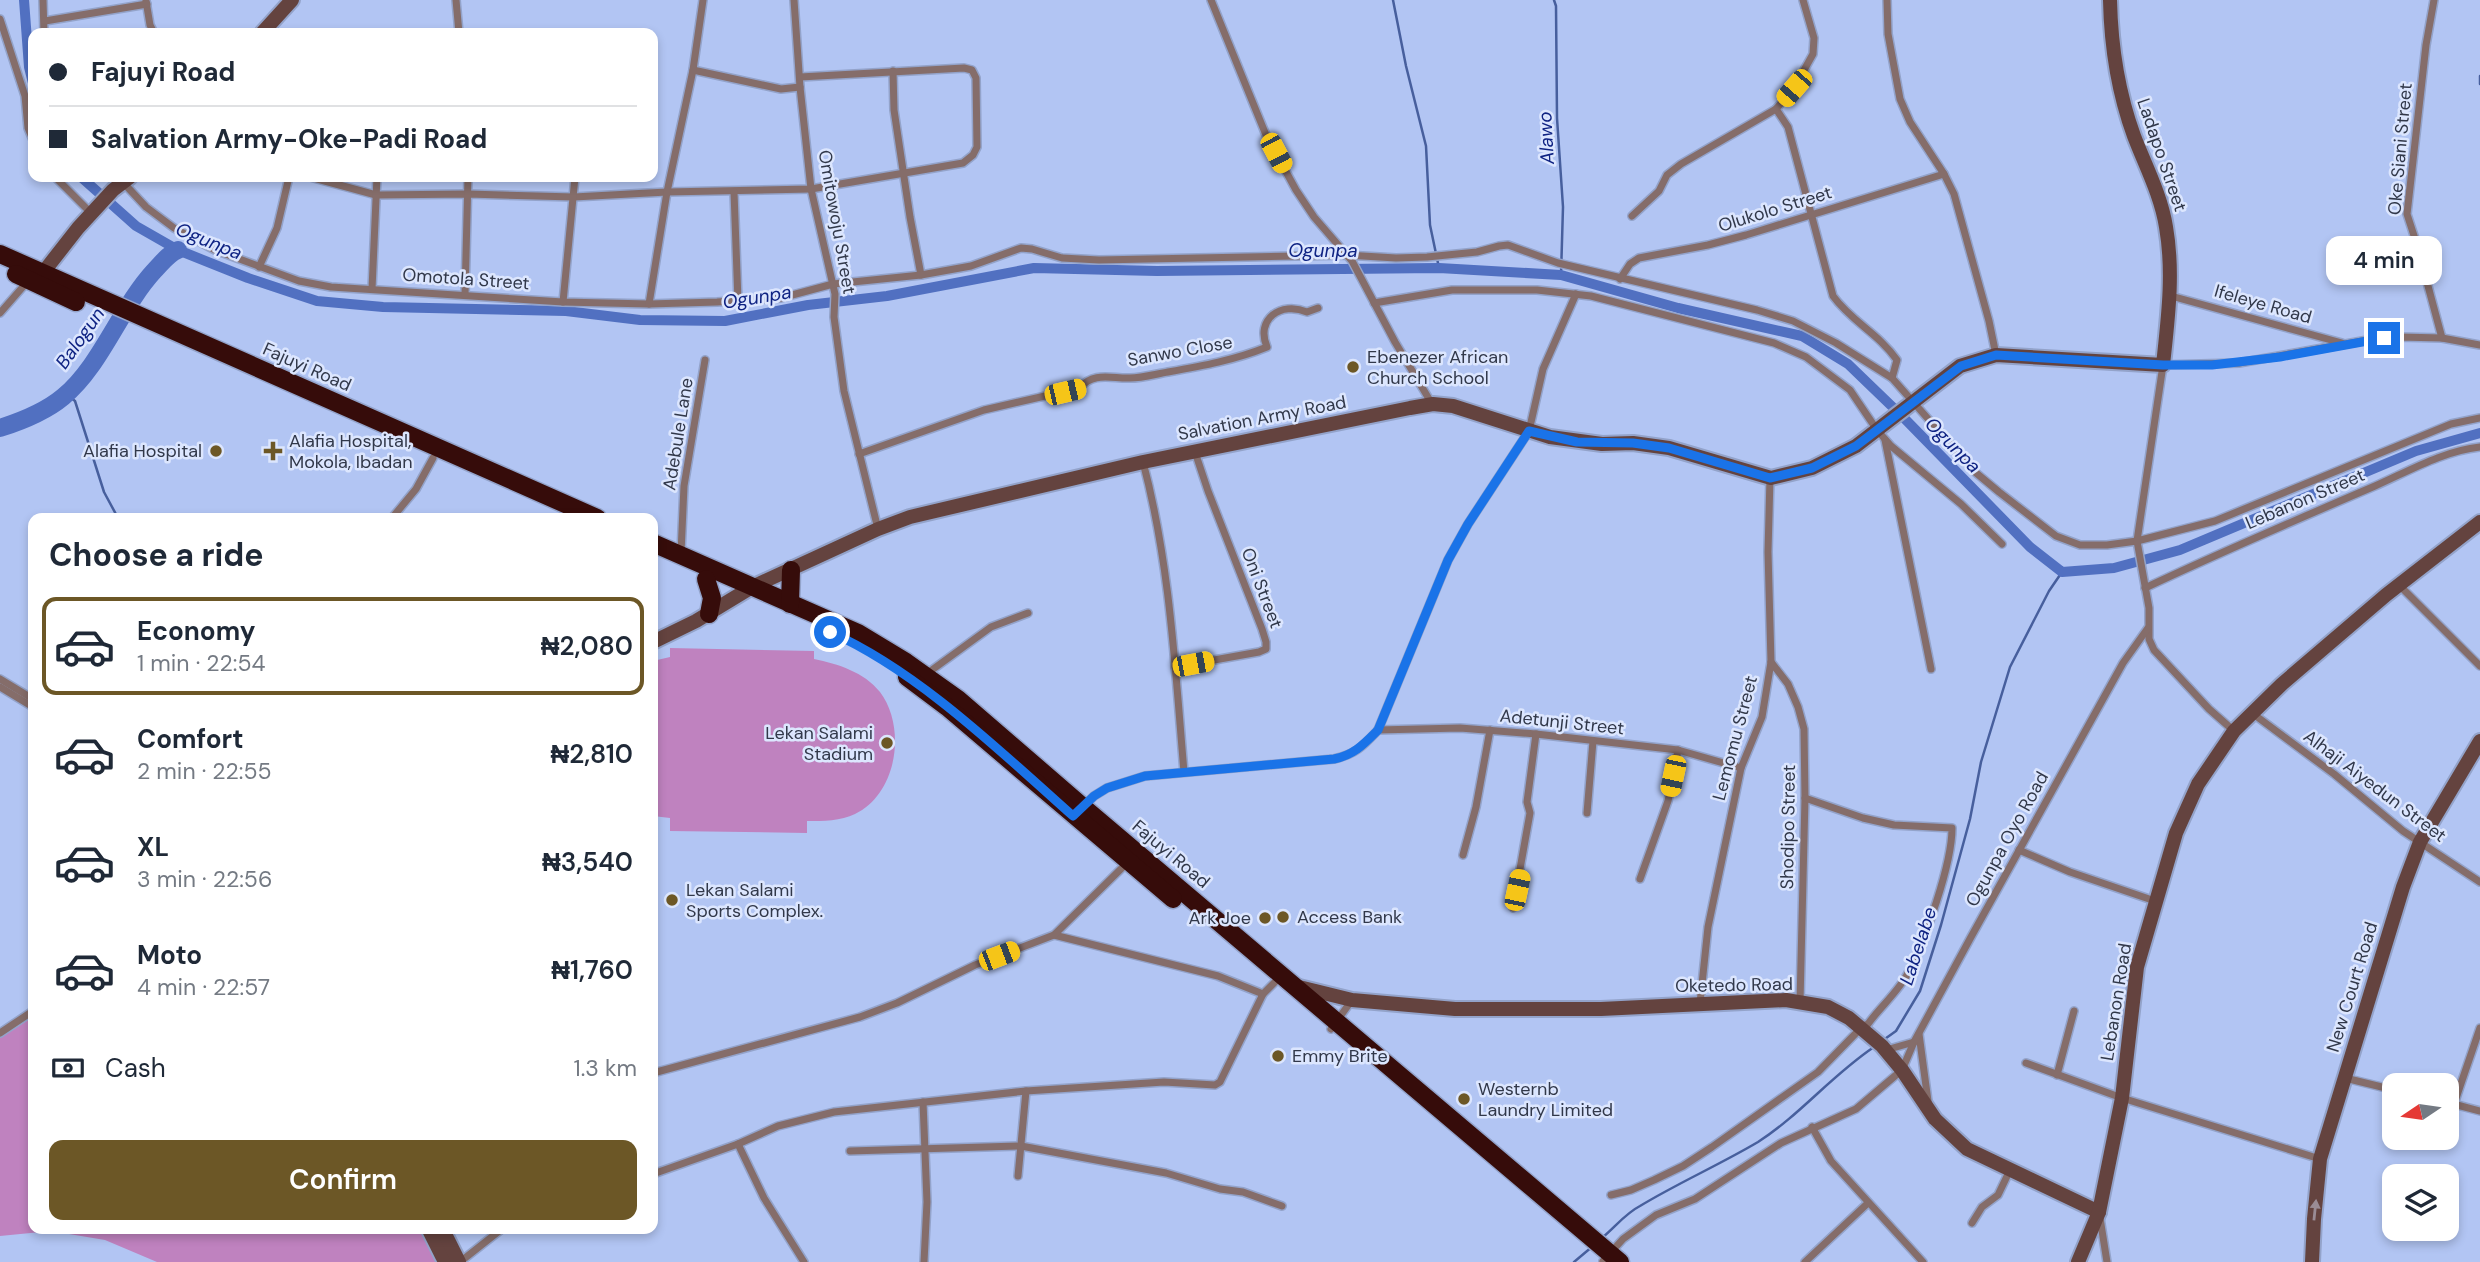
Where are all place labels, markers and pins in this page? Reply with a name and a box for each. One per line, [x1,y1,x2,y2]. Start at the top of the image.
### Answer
place label: Ebenezer African Church School [1367,345,1508,390]
marker: Ebenezer African Church School [1345,359,1361,375]
place label: Alafia Hospital, Mokola, Ibadan [289,429,412,474]
place label: Alafia Hospital [83,439,202,463]
marker: Alafia Hospital, Mokola, Ibadan [263,441,283,461]
marker: Alafia Hospital [208,443,224,459]
place label: Lekan Salami Stadium [765,721,873,766]
marker: Lekan Salami Stadium [879,735,895,751]
place label: Lekan Salami Sports Complex. [686,878,823,923]
marker: Lekan Salami Sports Complex. [664,892,680,908]
place label: Access Bank [1297,905,1402,929]
place label: Ark Joe [1189,906,1251,930]
marker: Access Bank [1275,909,1291,925]
marker: Ark Joe [1257,910,1273,926]
place label: Emmy Brite [1292,1044,1388,1068]
marker: Emmy Brite [1270,1048,1286,1064]
place label: Westernb Laundry Limited [1478,1077,1613,1122]
marker: Westernb Laundry Limited [1456,1091,1472,1107]

